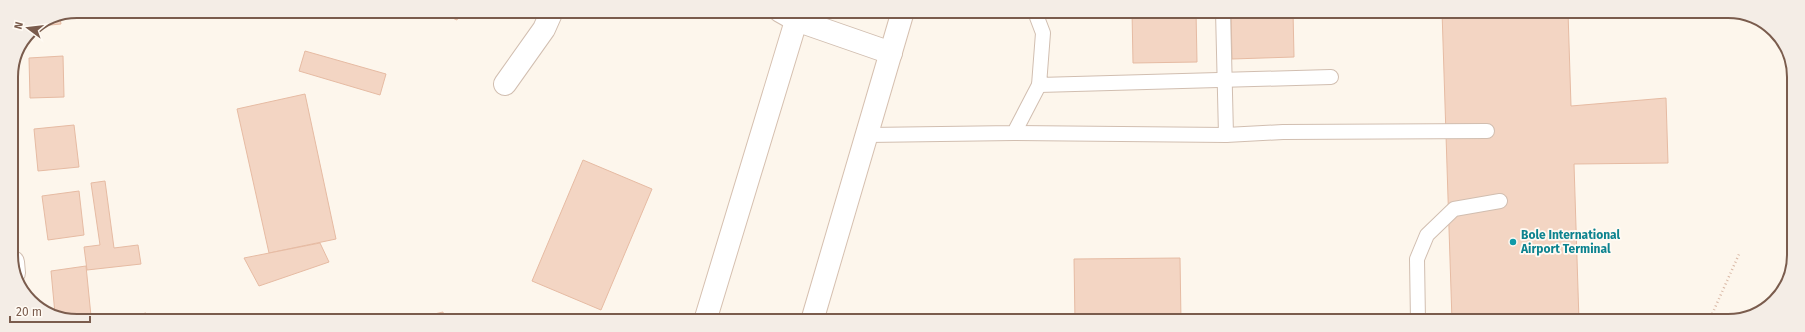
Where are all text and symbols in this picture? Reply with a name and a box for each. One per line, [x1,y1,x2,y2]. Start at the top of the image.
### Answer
north arrow [8,8,48,48]
text: N [12,20,26,31]
place label: Bole International Airport Terminal [1520,228,1621,256]
marker: Bole International Airport Terminal [1508,237,1518,247]
scale bar [10,298,90,324]
text: 20 m [16,305,42,319]

